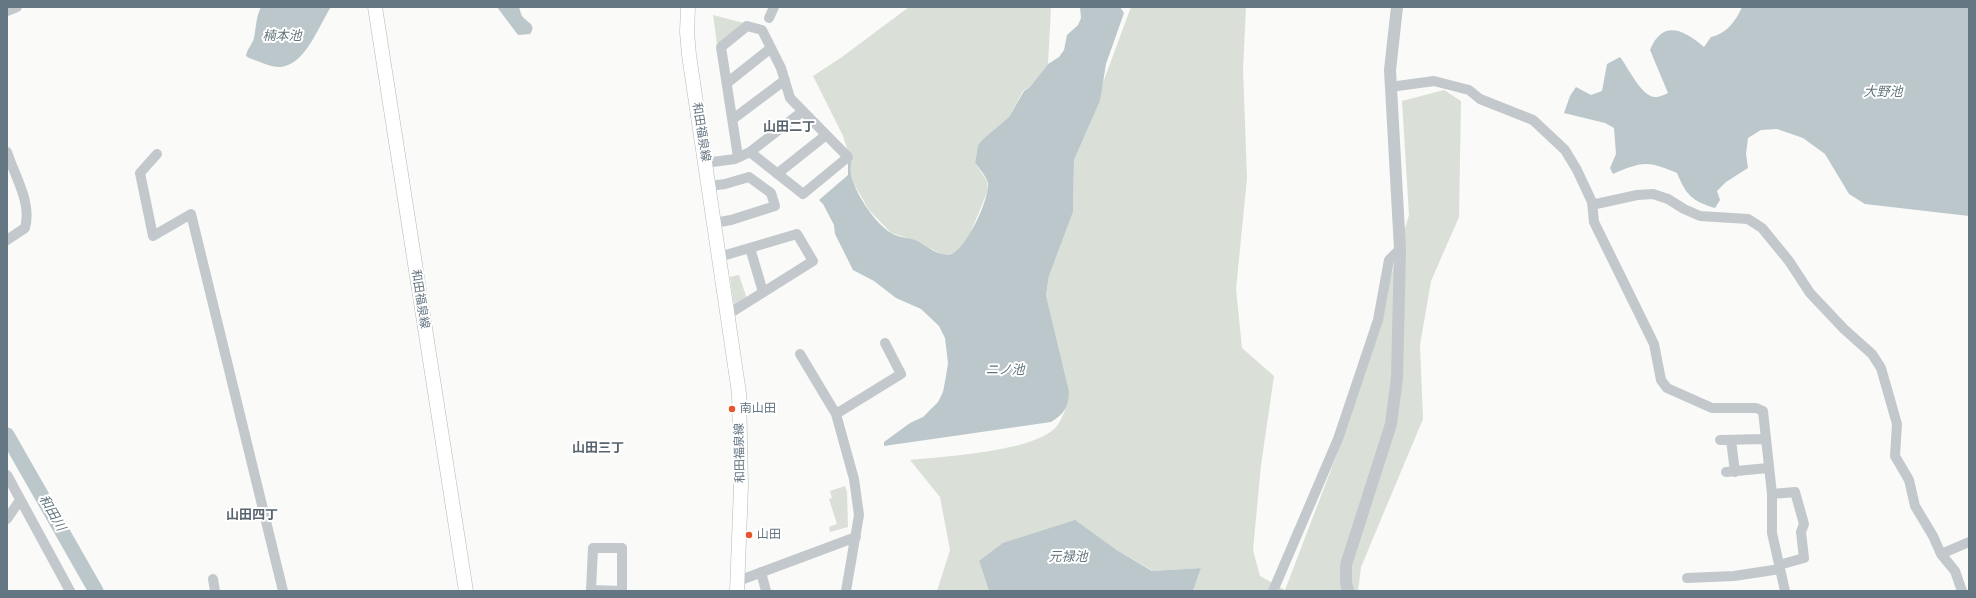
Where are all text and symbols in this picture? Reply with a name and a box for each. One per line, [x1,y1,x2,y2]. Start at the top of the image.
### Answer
water label: 楠本池 [263,28,301,44]
water label: 大野池 [1864,84,1902,100]
street label: 和田福泉線 [689,101,713,163]
district label: 山田二丁 [763,119,815,135]
street label: 和田福泉線 [408,268,432,330]
water label: ニノ池 [986,362,1024,378]
place label: 南山田 [740,402,776,416]
marker: 南山田 [727,404,737,414]
street label: 和田福泉線 [732,423,748,483]
district label: 山田三丁 [572,440,624,456]
water label: 和田川 [35,492,69,534]
district label: 山田四丁 [226,507,278,523]
place label: 山田 [757,528,781,542]
marker: 山田 [744,530,754,540]
water label: 元禄池 [1049,549,1087,565]

